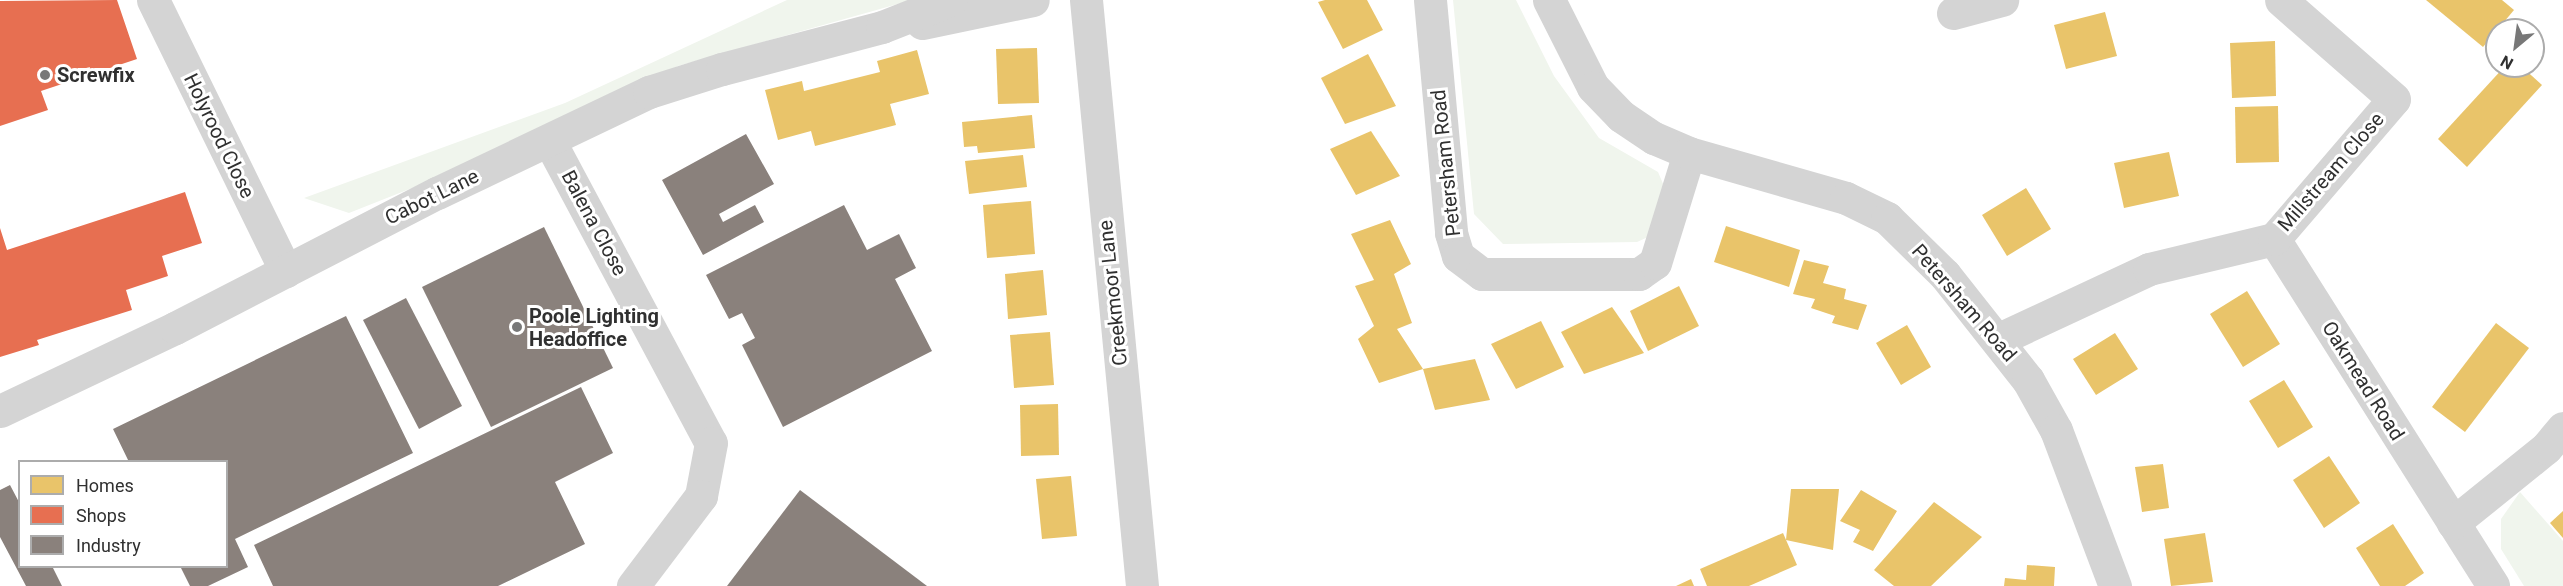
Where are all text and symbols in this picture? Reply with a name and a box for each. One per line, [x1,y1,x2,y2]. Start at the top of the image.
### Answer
north arrow [2485,18,2545,78]
text: N [2497,51,2517,73]
place label: Screwfix [57,63,135,87]
marker: Screwfix [38,68,52,82]
street label: Holyrood Close [178,70,260,202]
street label: Petersham Road [1426,88,1466,238]
street label: Millstream Close [2273,108,2389,236]
street label: Cabot Lane [381,164,483,230]
street label: Balena Close [556,166,632,280]
street label: Creekmoor Lane [1093,219,1133,367]
street label: Petersham Road [1907,239,2021,367]
place label: Poole Lighting Headoffice [529,304,659,351]
street label: Oakmead Road [2317,317,2409,445]
marker: Poole Lighting Headoffice [510,320,524,334]
legend [18,460,228,568]
text: Homes [76,475,134,496]
text: Shops [76,505,126,526]
text: Industry [76,535,141,556]

